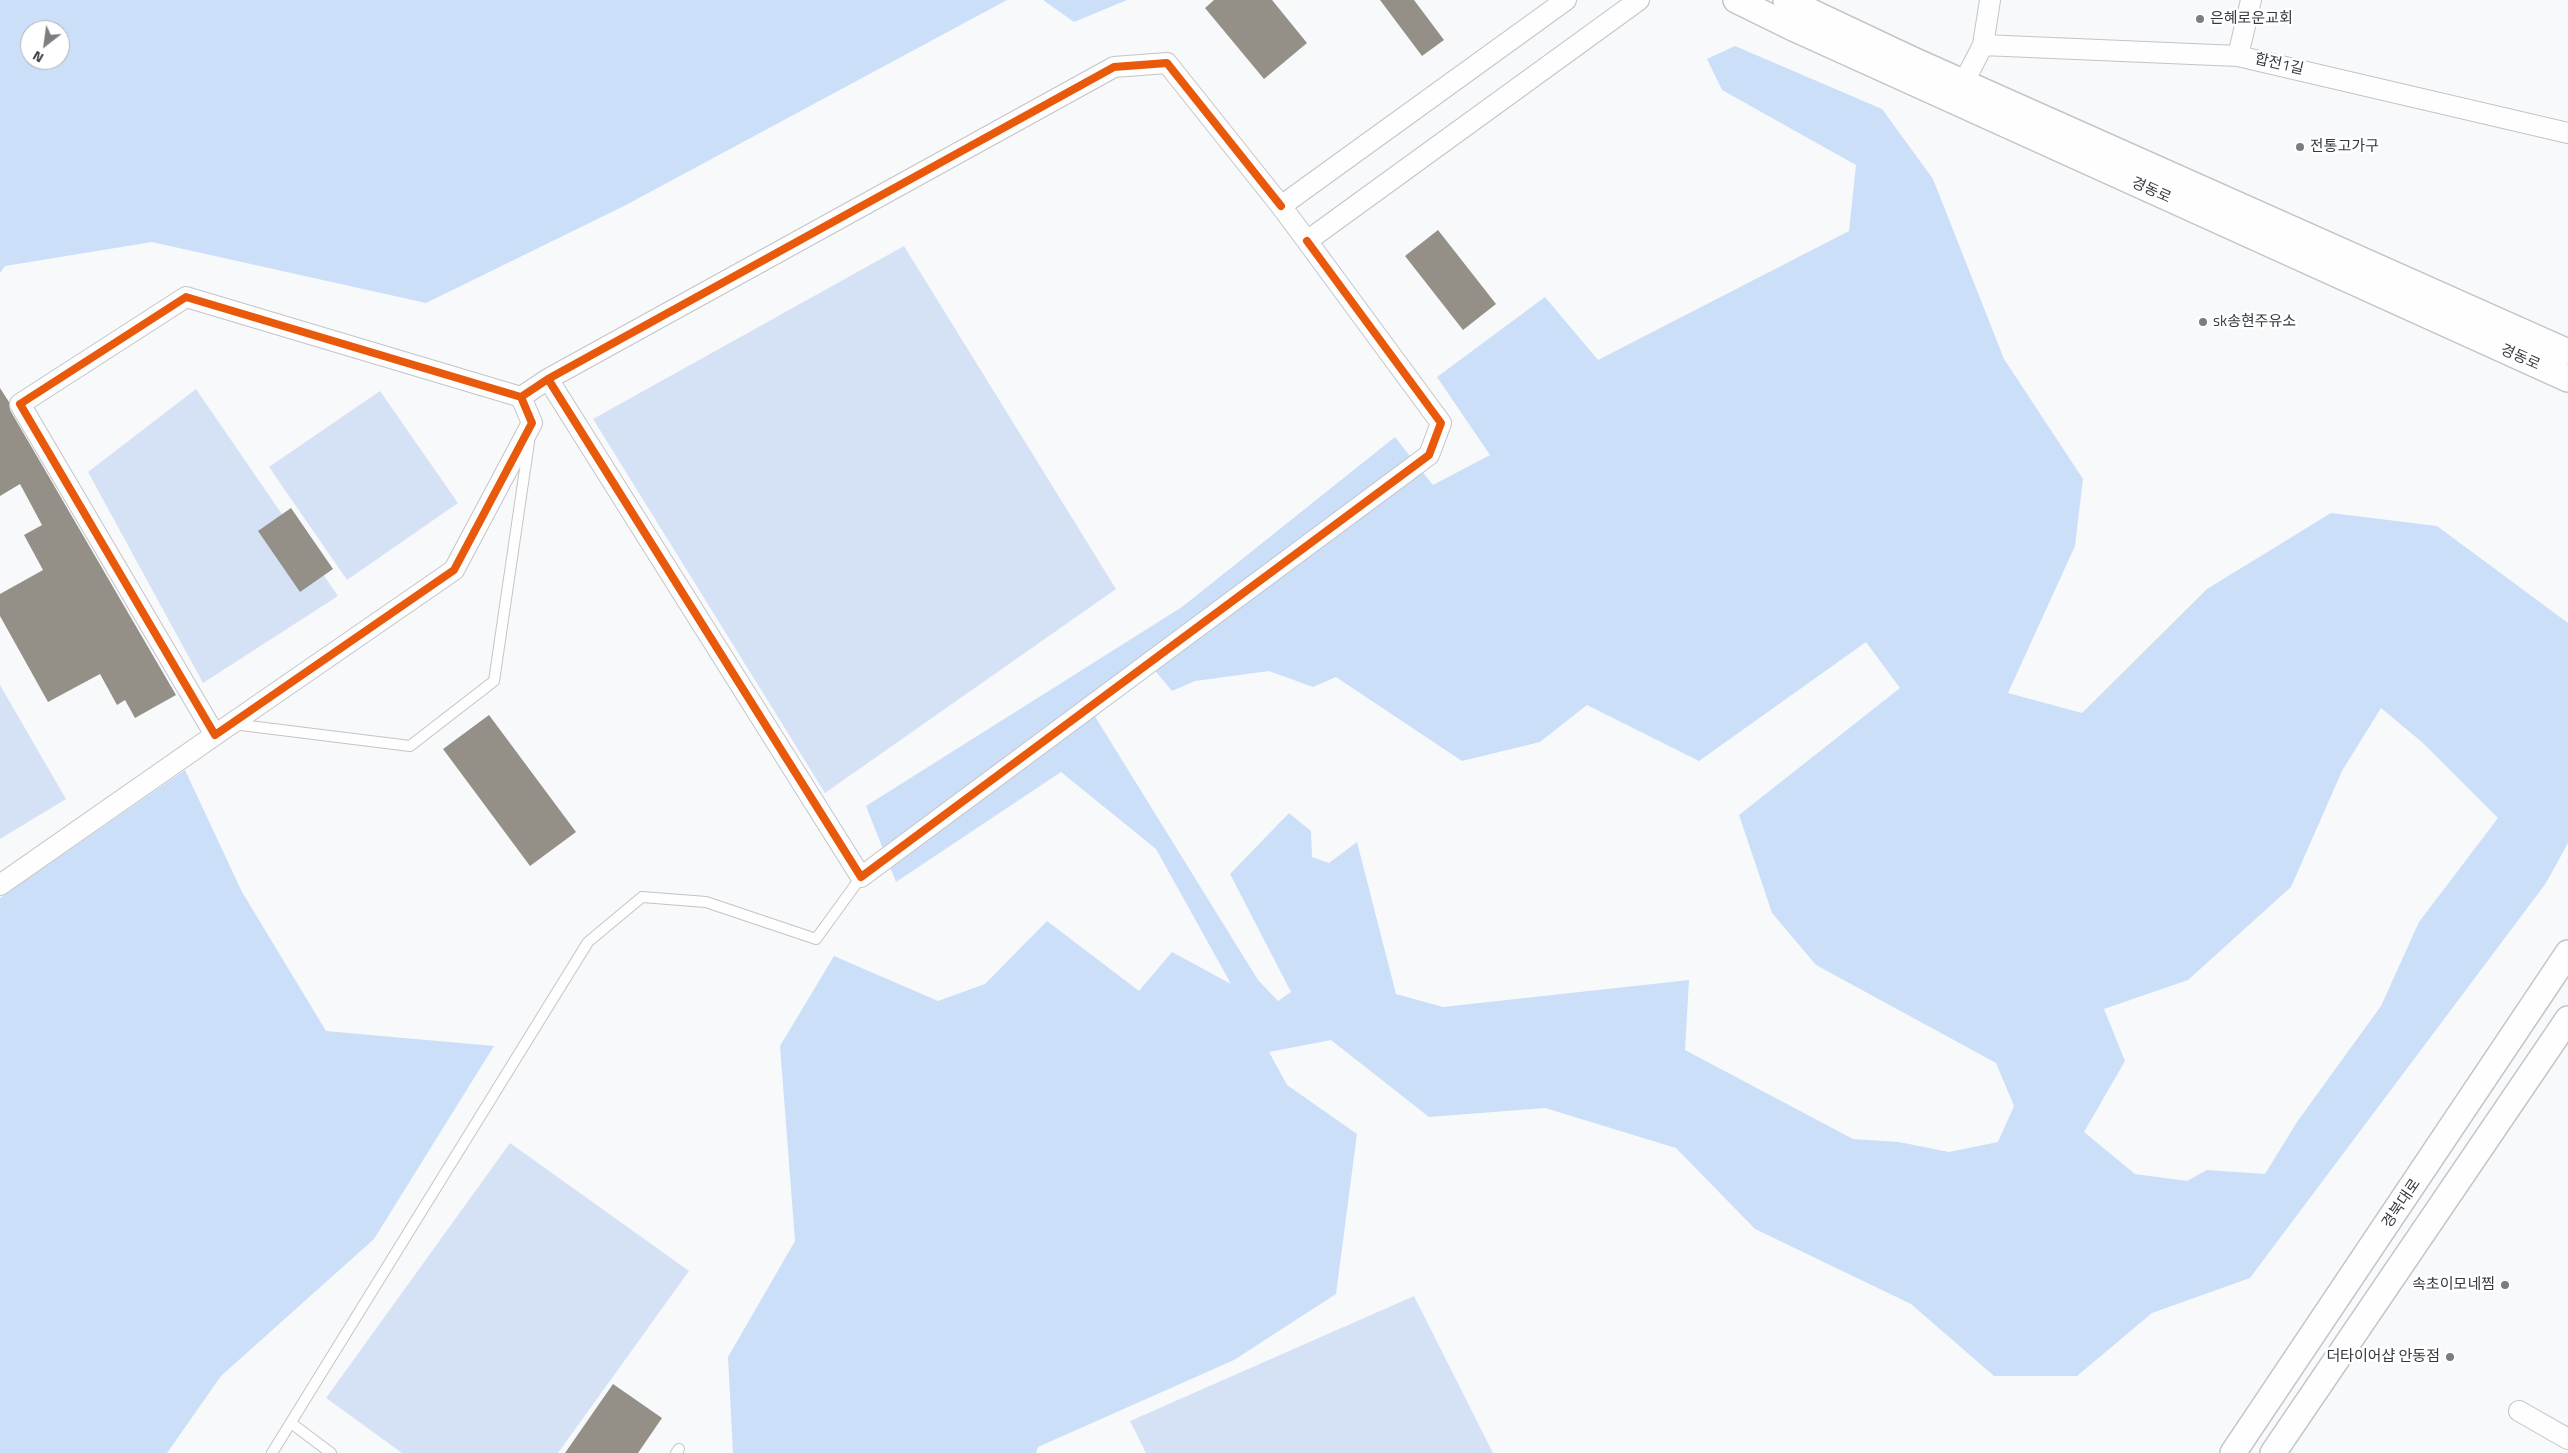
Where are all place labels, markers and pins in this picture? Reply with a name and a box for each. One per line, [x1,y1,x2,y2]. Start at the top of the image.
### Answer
place label: 은혜로운교회 [2210,10,2293,28]
marker: 은혜로운교회 [2194,13,2206,25]
place label: 전통고가구 [2310,138,2379,156]
marker: 전통고가구 [2294,141,2306,153]
place label: sk송현주유소 [2213,313,2296,331]
marker: sk송현주유소 [2197,316,2209,328]
place label: 속초이모네찜 [2412,1276,2495,1294]
marker: 속초이모네찜 [2499,1279,2511,1291]
place label: 더타이어샵 안동점 [2326,1348,2440,1366]
marker: 더타이어샵 안동점 [2444,1351,2456,1363]

